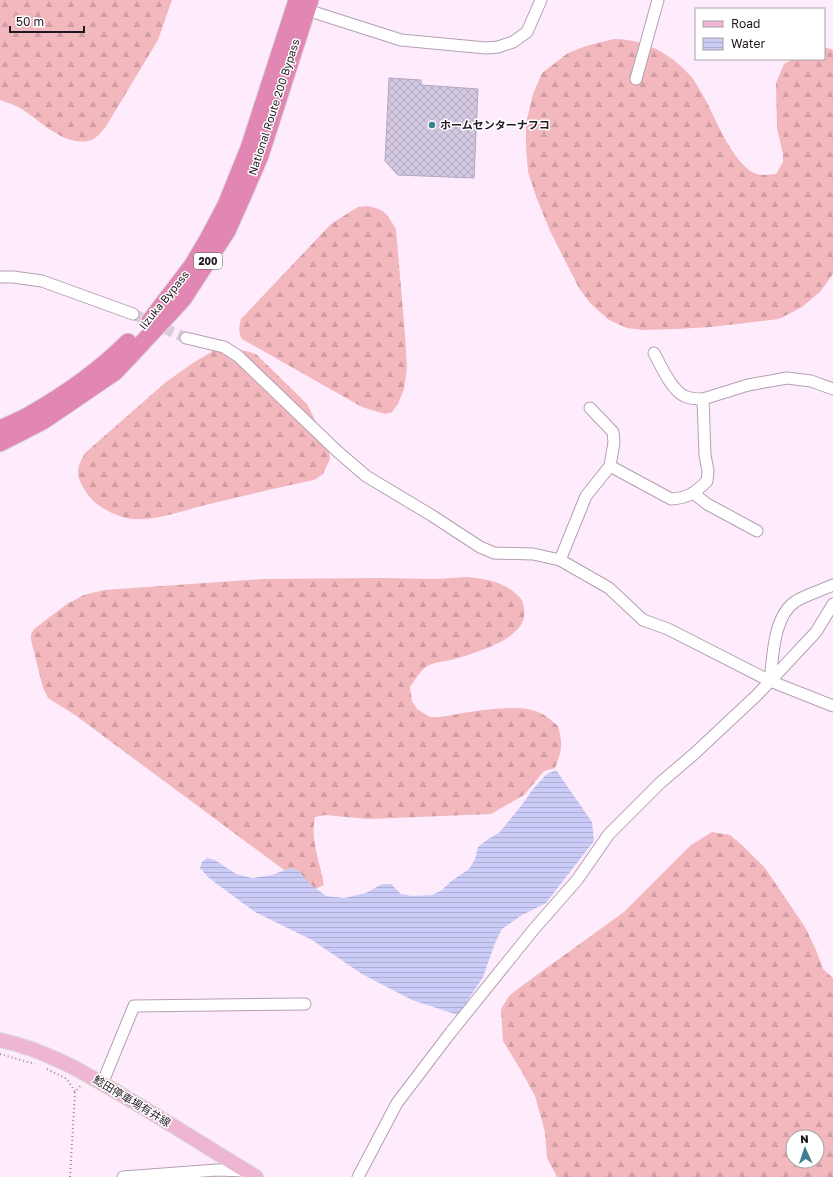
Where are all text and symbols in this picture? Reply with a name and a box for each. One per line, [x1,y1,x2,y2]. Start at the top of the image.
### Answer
scale bar [10,8,84,34]
legend [695,8,825,60]
text: 50 m [16,14,44,29]
text: Road [731,16,760,31]
text: Water [731,36,765,51]
street label: National Route 200 Bypass [245,37,302,177]
place label: ホームセンターナフコ [440,118,550,131]
marker: ホームセンターナフコ [427,120,437,130]
road number: 200 [194,253,222,269]
street label: Iizuka Bypass [136,268,191,332]
street label: 鯰田停車場有井線 [91,1072,173,1129]
north arrow [785,1129,825,1169]
text: N [800,1132,809,1145]

